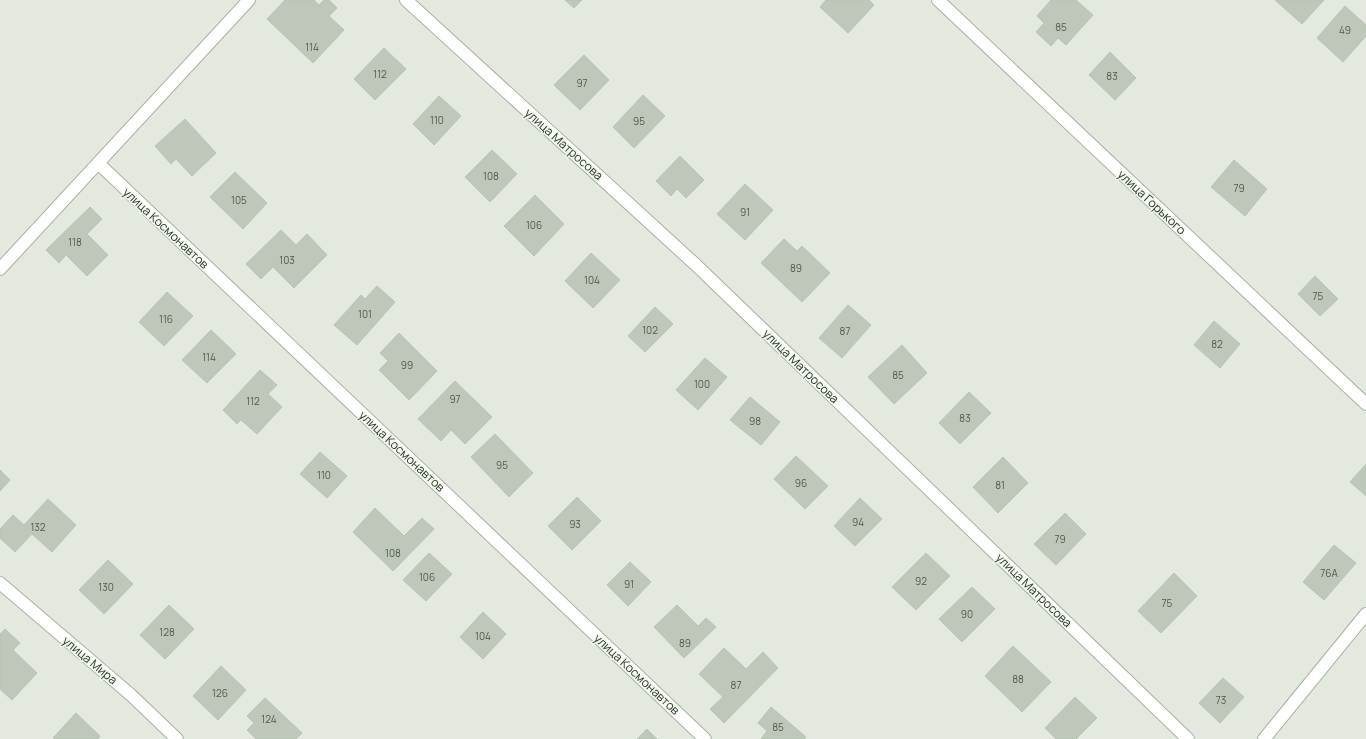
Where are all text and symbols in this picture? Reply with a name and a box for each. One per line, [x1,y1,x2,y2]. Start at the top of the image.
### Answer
house number: 85 [1055,20,1067,34]
house number: 49 [1339,23,1351,37]
house number: 114 [305,40,319,54]
house number: 112 [373,67,387,81]
house number: 83 [1106,69,1118,83]
house number: 97 [576,76,588,90]
street label: улица Матросова [521,104,607,184]
house number: 110 [430,113,444,127]
house number: 95 [633,114,645,128]
street label: улица Горького [1114,166,1190,238]
house number: 108 [483,169,499,183]
house number: 79 [1233,181,1245,195]
street label: улица Космонавтов [119,184,213,273]
house number: 105 [231,193,247,207]
house number: 91 [740,205,750,219]
house number: 106 [526,218,542,232]
house number: 118 [68,235,82,249]
house number: 103 [279,253,295,267]
house number: 89 [790,261,802,275]
house number: 104 [584,273,600,287]
house number: 75 [1313,289,1324,303]
house number: 101 [358,307,372,321]
house number: 116 [159,312,173,326]
house number: 102 [642,323,658,337]
house number: 87 [840,324,850,338]
street label: улица Матросова [759,325,843,407]
house number: 82 [1211,337,1223,351]
house number: 114 [202,350,216,364]
house number: 99 [401,358,413,372]
house number: 85 [892,368,904,382]
house number: 100 [694,377,710,391]
house number: 97 [449,392,461,406]
house number: 112 [246,394,260,408]
street label: улица Космонавтов [355,407,449,496]
house number: 83 [959,411,971,425]
house number: 98 [749,414,761,428]
house number: 95 [496,458,508,472]
house number: 110 [317,468,331,482]
house number: 96 [795,476,807,490]
house number: 81 [995,478,1005,492]
house number: 94 [852,515,864,529]
house number: 93 [569,517,581,531]
house number: 132 [30,520,46,534]
house number: 79 [1054,532,1066,546]
house number: 108 [385,546,401,560]
street label: улица Матросова [992,549,1076,631]
house number: 76А [1320,566,1338,580]
house number: 106 [419,570,435,584]
house number: 92 [915,574,927,588]
house number: 91 [624,577,634,591]
house number: 130 [98,580,114,594]
house number: 75 [1162,596,1173,610]
house number: 90 [961,607,973,621]
house number: 128 [159,625,175,639]
house number: 104 [475,629,491,643]
street label: улица Космонавтов [590,630,684,719]
street label: улица Мира [59,632,121,688]
house number: 89 [679,636,691,650]
house number: 88 [1012,672,1024,686]
house number: 87 [731,678,741,692]
house number: 126 [212,686,228,700]
house number: 73 [1216,693,1226,707]
house number: 124 [261,712,277,726]
house number: 85 [772,720,784,734]

